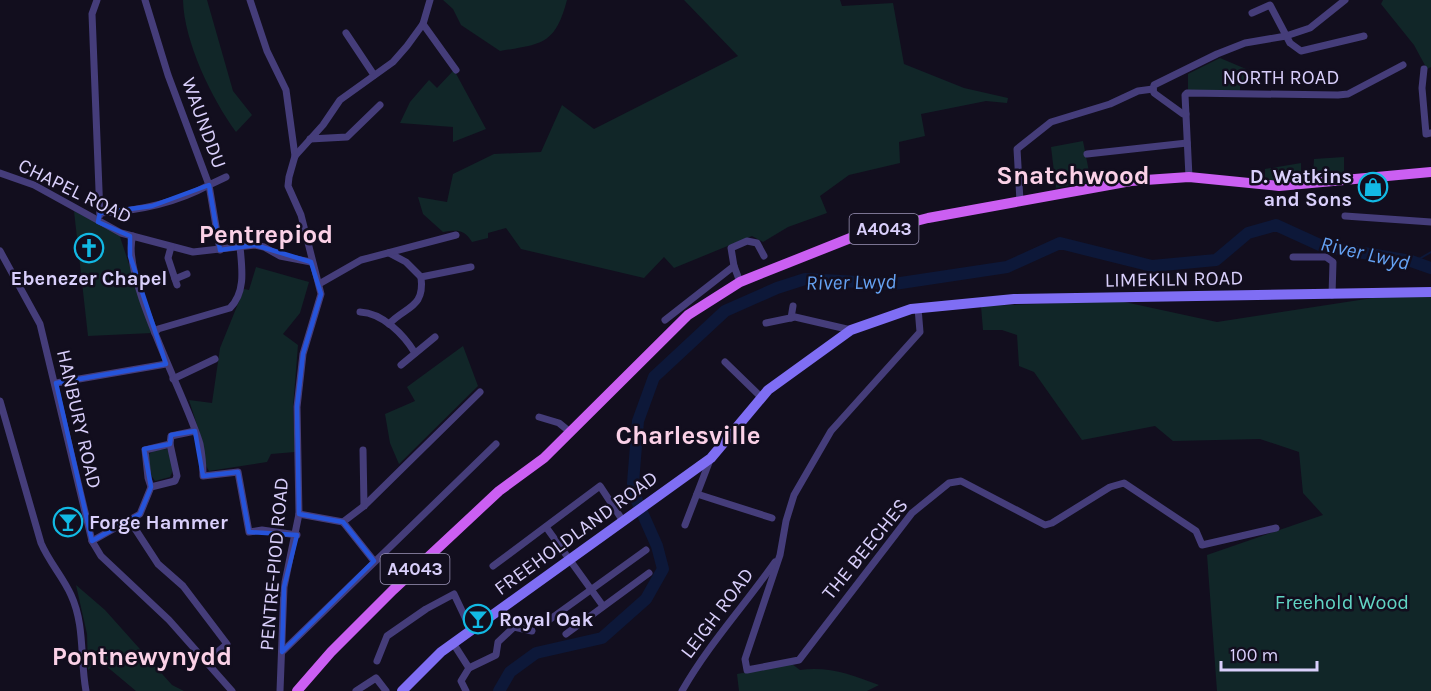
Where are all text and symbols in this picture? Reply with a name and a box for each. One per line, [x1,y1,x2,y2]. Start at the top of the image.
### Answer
street label: NORTH ROAD [1223,66,1339,89]
street label: WAUNDDU [177,74,231,172]
street label: CHAPEL ROAD [15,154,135,228]
district label: Snatchwood [996,160,1150,191]
place label: D. Watkins and Sons [1250,165,1352,211]
shop icon: D. Watkins and Sons [1357,171,1389,203]
road number: A4043 [850,214,918,244]
district label: Pentrepiod [199,219,333,250]
water label: River Lwyd [1318,231,1412,275]
church icon: Ebenezer Chapel [73,232,105,264]
street label: LIMEKILN ROAD [1105,266,1243,292]
place label: Ebenezer Chapel [11,267,167,290]
water label: River Lwyd [805,269,897,295]
street label: HANBURY ROAD [52,347,106,491]
district label: Charlesville [615,420,761,451]
street label: FREEHOLDLAND ROAD [490,466,662,600]
street label: PENTRE-PIOD ROAD [255,476,293,652]
street label: THE BEECHES [817,494,913,604]
bar icon: Forge Hammer [52,506,84,538]
place label: Forge Hammer [89,511,228,534]
road number: A4043 [380,554,450,584]
street label: LEIGH ROAD [676,563,758,663]
park label: Freehold Wood [1275,591,1409,614]
bar icon: Royal Oak [462,603,494,635]
place label: Royal Oak [499,608,593,631]
scale bar [1221,634,1317,672]
district label: Pontnewynydd [52,641,232,672]
text: 100 m [1230,644,1278,666]

